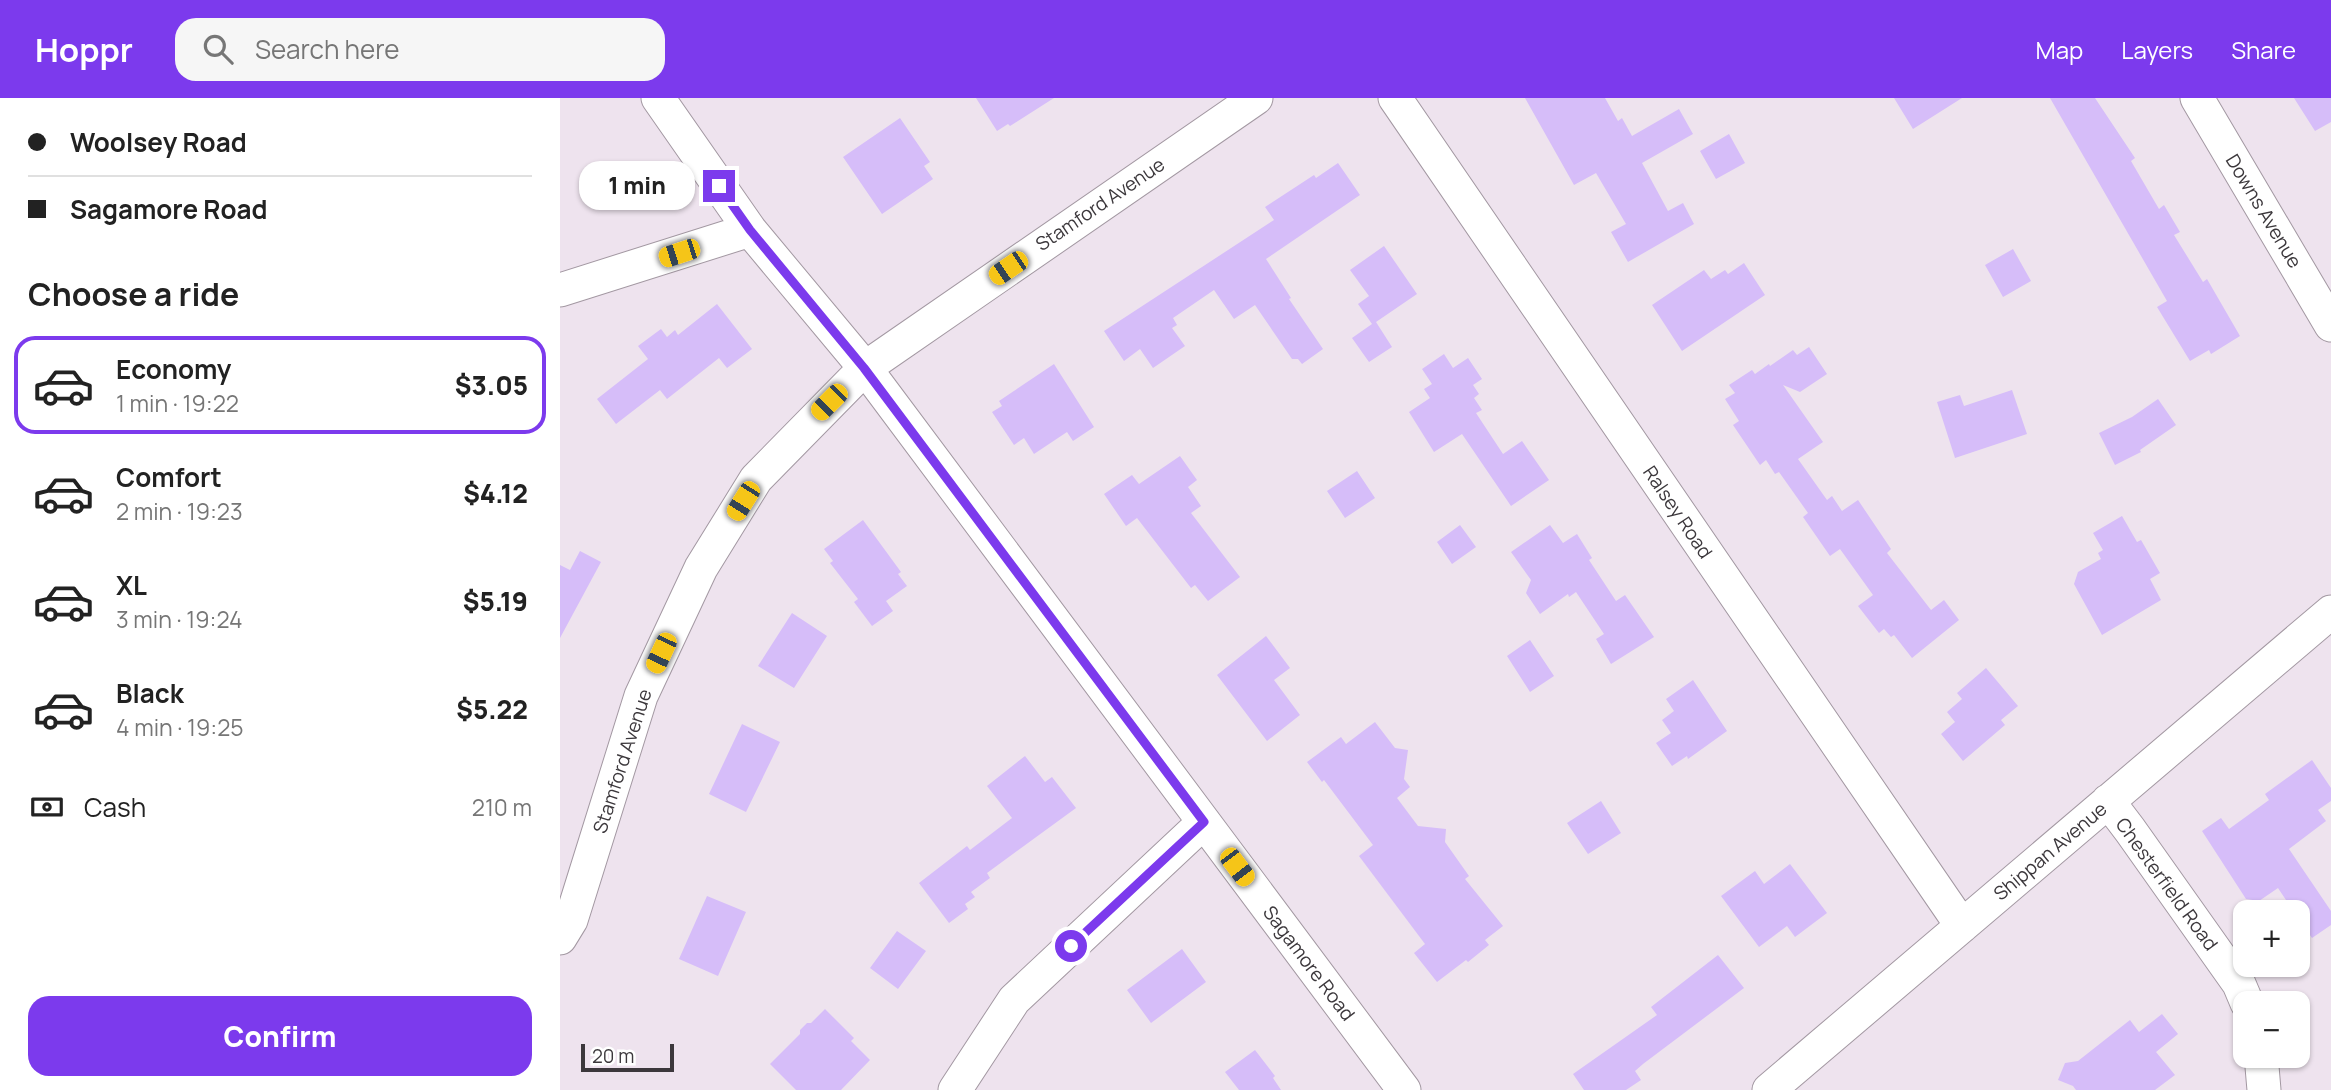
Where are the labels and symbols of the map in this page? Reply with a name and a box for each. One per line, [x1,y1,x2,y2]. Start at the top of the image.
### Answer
street label: Downs Avenue [2220,149,2308,273]
street label: Stamford Avenue [1030,151,1170,257]
callout: 1 min [579,162,694,210]
route end [703,170,735,202]
car [656,237,703,269]
car [985,248,1032,288]
car [807,380,852,424]
street label: Ralsey Road [1637,460,1719,564]
car [723,478,764,524]
car [643,630,680,676]
street label: Stamford Avenue [586,685,658,837]
street label: Shippan Avenue [1988,796,2112,906]
street label: Chesterfield Road [2110,812,2224,956]
car [1216,844,1259,890]
street label: Sagamore Road [1257,900,1361,1026]
route start [1055,930,1087,962]
scale bar [581,1041,674,1073]

